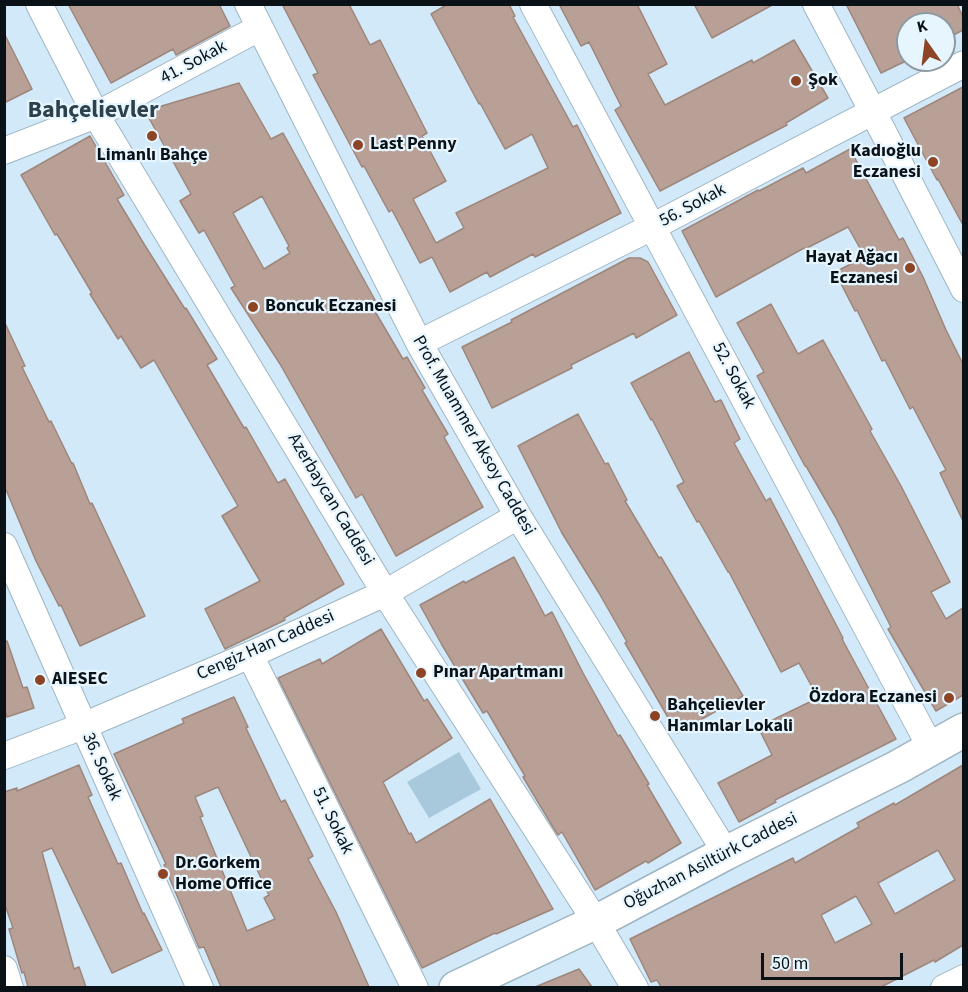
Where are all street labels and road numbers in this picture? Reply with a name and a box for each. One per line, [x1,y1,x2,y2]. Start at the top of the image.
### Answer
street label: 41. Sokak [157,37,231,89]
street label: 56. Sokak [656,180,730,232]
street label: Prof. Muammer Aksoy Caddesi [407,332,539,540]
street label: 52. Sokak [707,339,759,413]
street label: Azerbaycan Caddesi [282,430,378,570]
street label: Cengiz Han Caddesi [194,606,338,686]
street label: 36. Sokak [76,730,126,804]
street label: 51. Sokak [306,784,358,858]
street label: Oğuzhan Asiltürk Caddesi [620,809,802,915]

